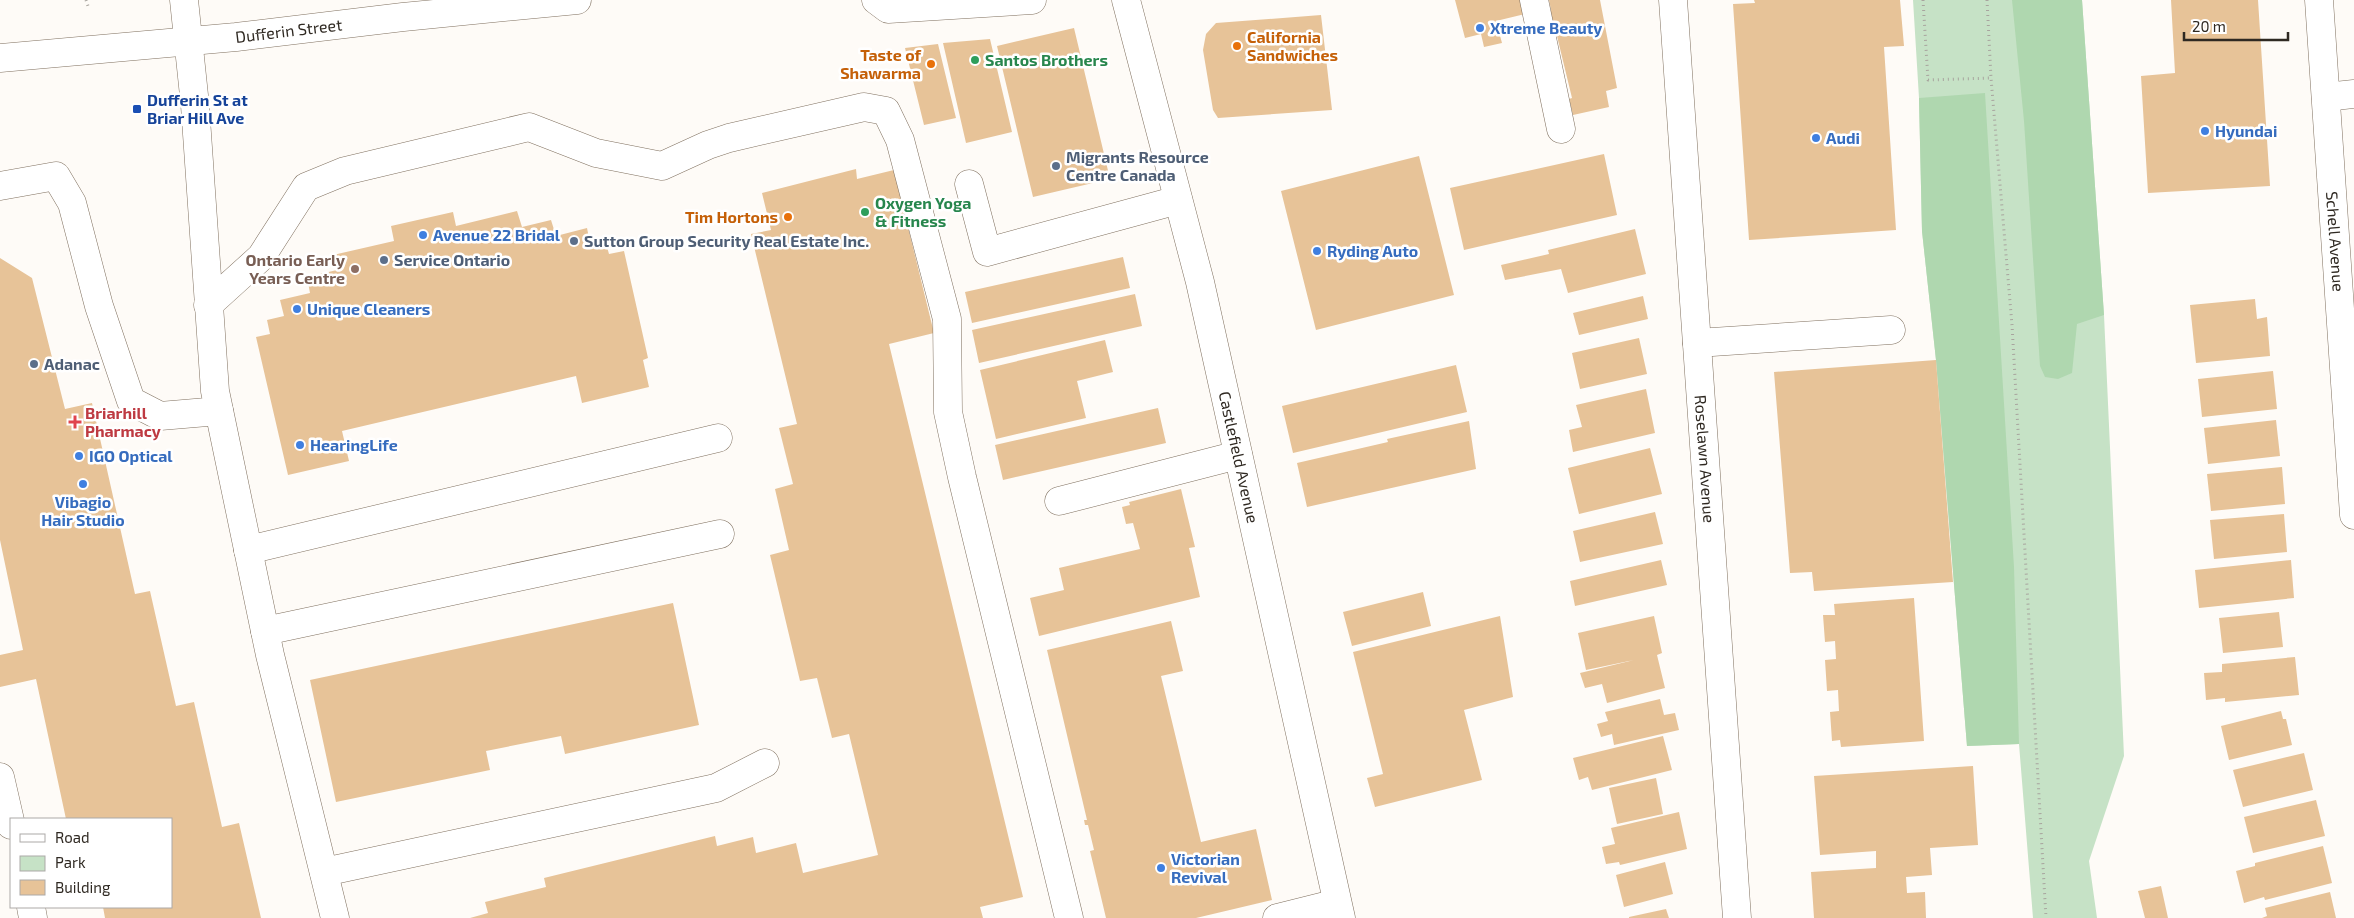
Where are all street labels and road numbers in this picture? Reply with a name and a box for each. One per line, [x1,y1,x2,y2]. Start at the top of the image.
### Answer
street label: Dufferin Street [234,14,343,46]
street label: Schell Avenue [2323,191,2349,292]
street label: Castlefield Avenue [1215,389,1263,525]
street label: Roselawn Avenue [1692,394,1719,524]

